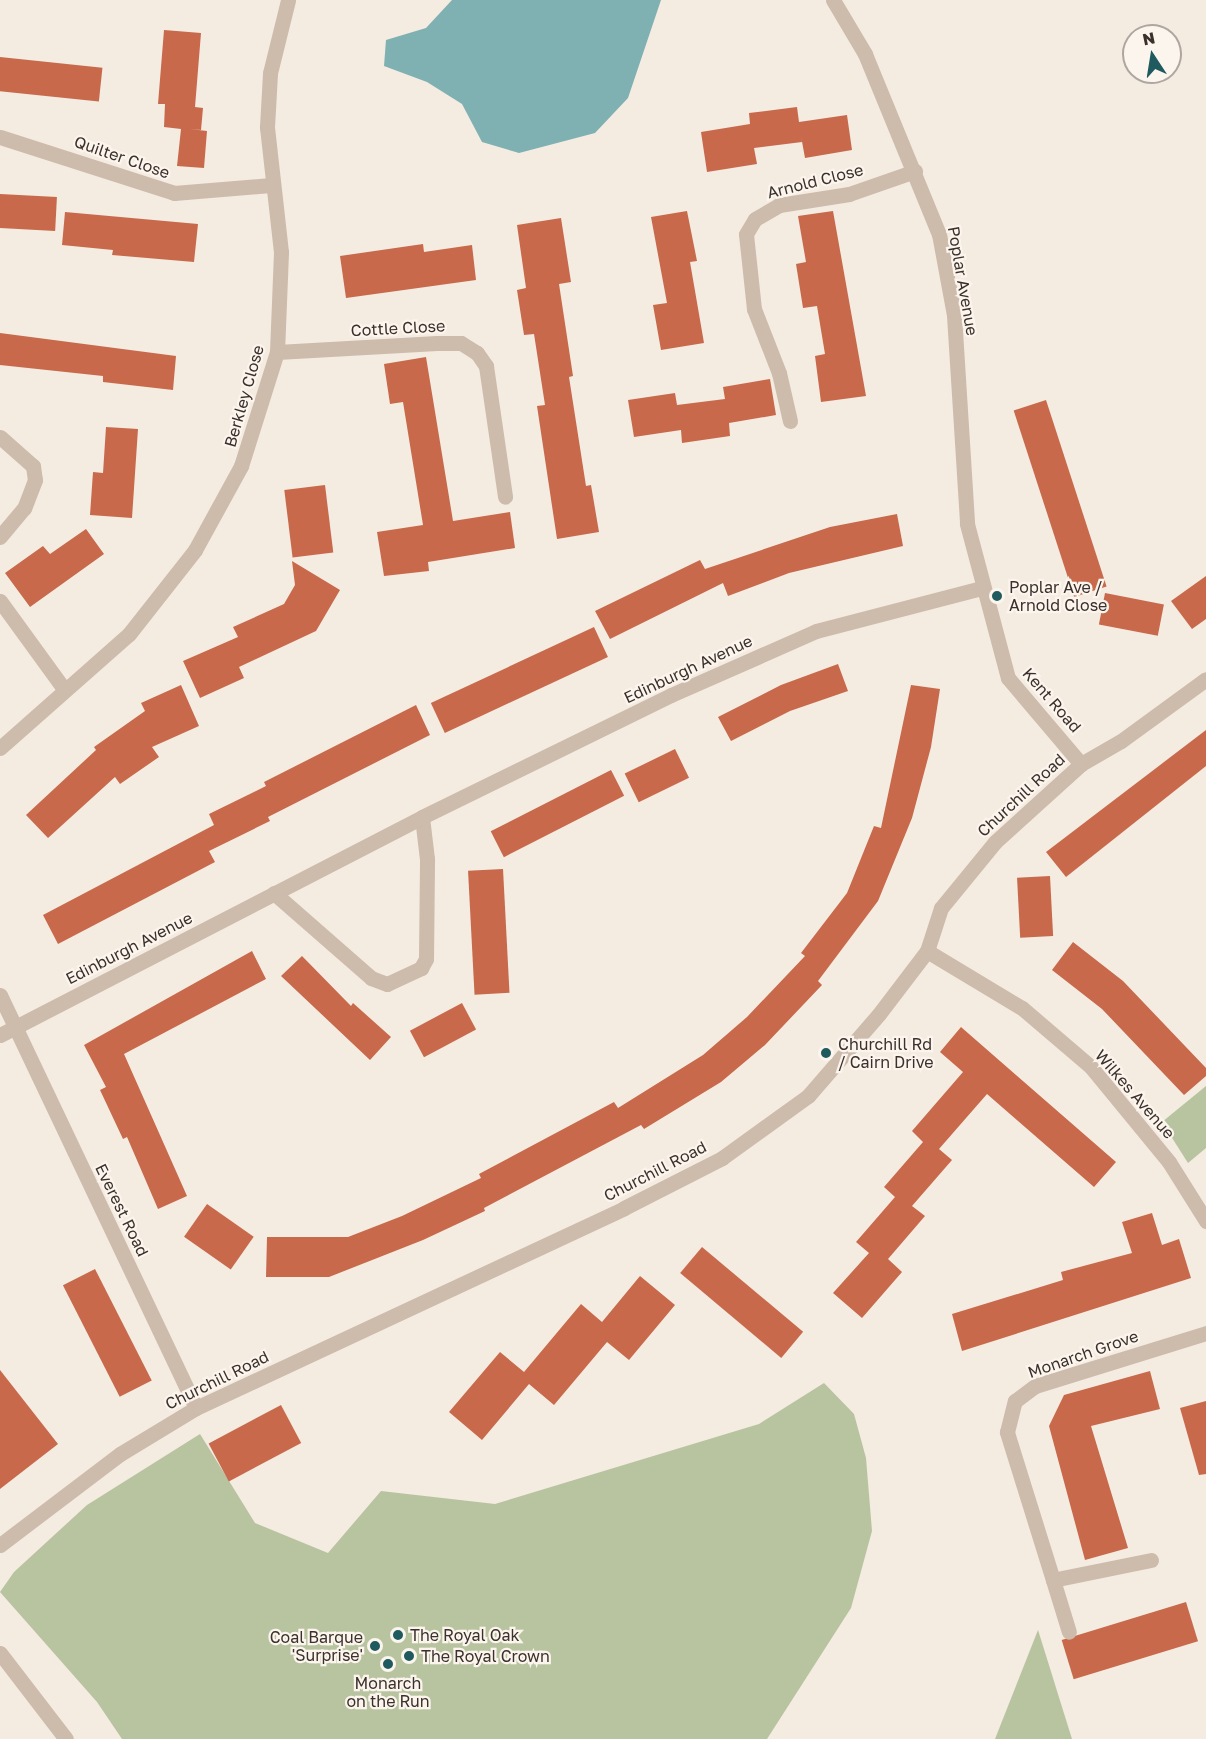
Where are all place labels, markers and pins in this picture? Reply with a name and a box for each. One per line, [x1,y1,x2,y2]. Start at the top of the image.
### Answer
place label: Poplar Ave / Arnold Close [1009,577,1107,615]
marker: Poplar Ave / Arnold Close [990,589,1004,603]
place label: Churchill Rd / Cairn Drive [838,1034,934,1072]
marker: Churchill Rd / Cairn Drive [819,1046,833,1060]
place label: The Royal Oak [410,1625,520,1645]
place label: Coal Barque 'Surprise' [270,1627,363,1665]
marker: The Royal Oak [391,1628,405,1642]
marker: Coal Barque 'Surprise' [368,1639,382,1653]
place label: The Royal Crown [421,1646,550,1666]
marker: The Royal Crown [402,1649,416,1663]
marker: Monarch on the Run [381,1657,395,1671]
place label: Monarch on the Run [346,1673,430,1711]

